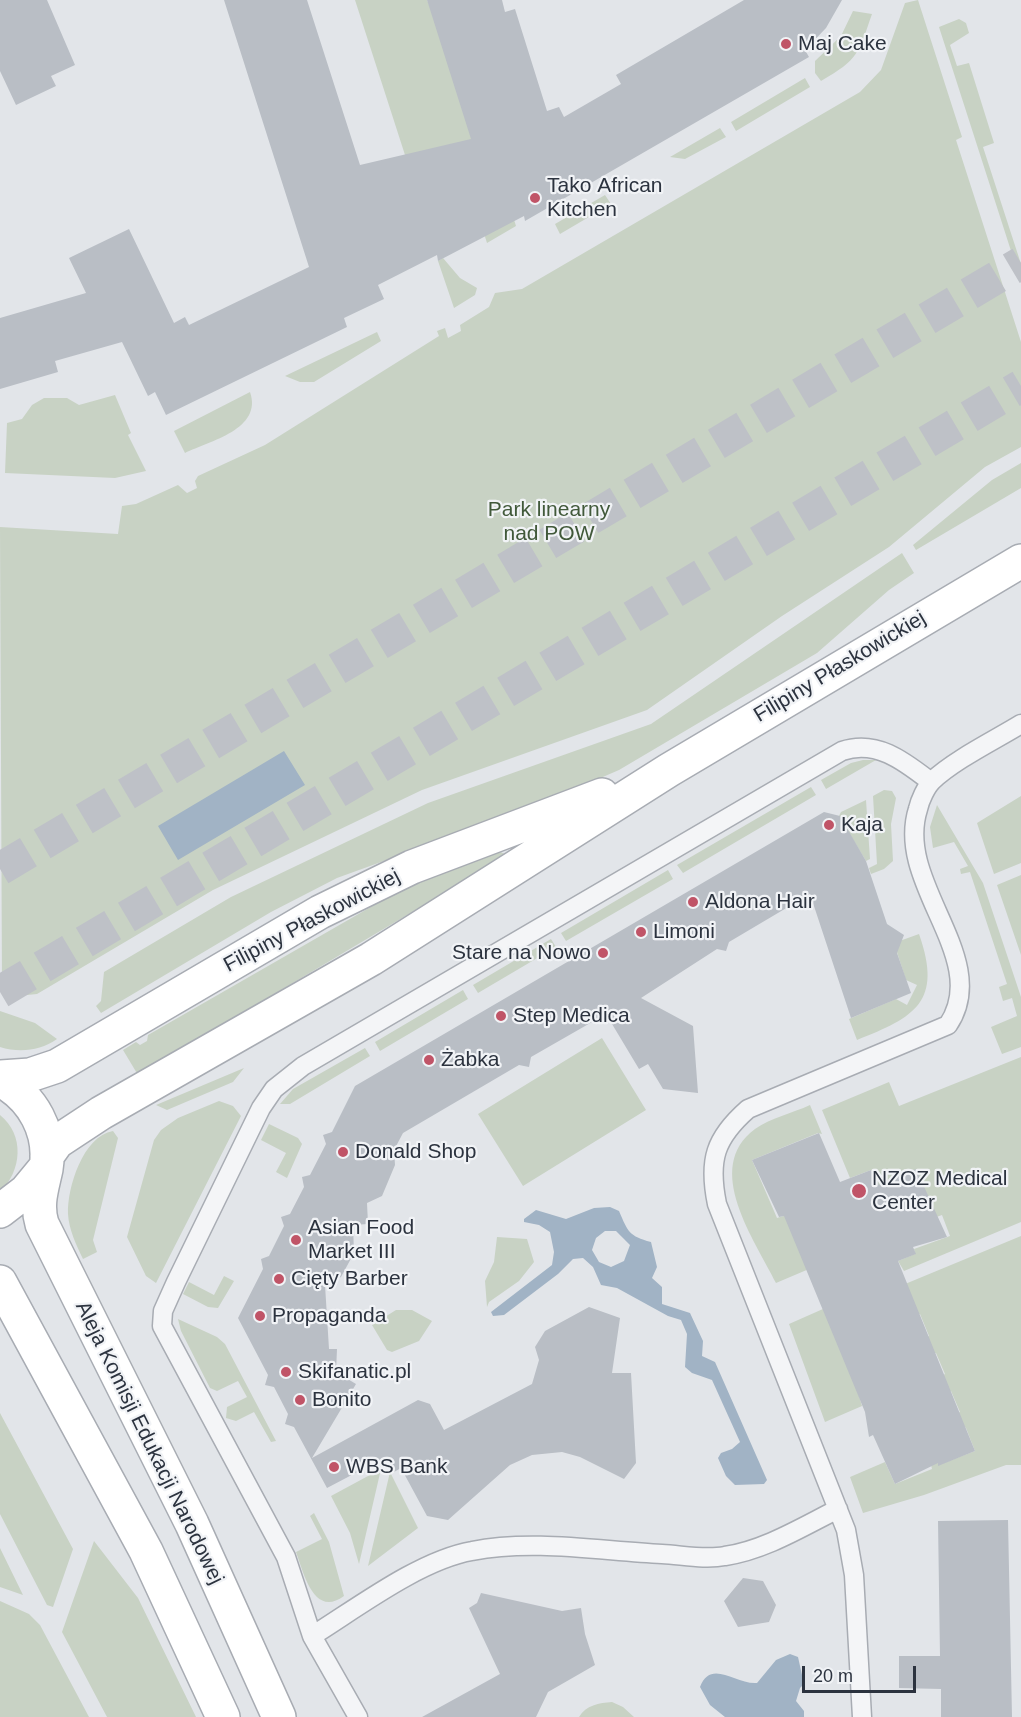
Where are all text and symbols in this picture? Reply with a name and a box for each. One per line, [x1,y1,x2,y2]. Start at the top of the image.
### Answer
place label: Maj Cake [798,31,887,57]
marker: Maj Cake [779,37,793,51]
place label: Tako African Kitchen [547,173,663,223]
marker: Tako African Kitchen [528,191,542,205]
park label: Park linearny nad POW [488,497,610,547]
street label: Filipiny Płaskowickiej [749,606,931,728]
place label: Kaja [841,812,883,838]
marker: Kaja [822,818,836,832]
street label: Filipiny Płaskowickiej [220,864,404,978]
place label: Aldona Hair [705,889,815,915]
marker: Aldona Hair [686,895,700,909]
place label: Limoni [653,919,715,945]
marker: Limoni [634,925,648,939]
place label: Stare na Nowo [452,940,591,966]
marker: Stare na Nowo [596,946,610,960]
place label: Step Medica [513,1003,630,1029]
marker: Step Medica [494,1009,508,1023]
place label: Żabka [441,1047,499,1073]
marker: Żabka [422,1053,436,1067]
place label: Donald Shop [355,1139,476,1165]
marker: Donald Shop [336,1145,350,1159]
place label: NZOZ Medical Center [872,1166,1007,1216]
marker: NZOZ Medical Center [850,1182,868,1200]
place label: Asian Food Market III [308,1215,414,1265]
marker: Asian Food Market III [289,1233,303,1247]
place label: Cięty Barber [291,1266,408,1292]
marker: Cięty Barber [272,1272,286,1286]
street label: Aleja Komisji Edukacji Narodowej [69,1297,229,1589]
place label: Propaganda [272,1303,386,1329]
marker: Propaganda [253,1309,267,1323]
place label: Skifanatic.pl [298,1359,411,1385]
marker: Skifanatic.pl [279,1365,293,1379]
place label: Bonito [312,1387,372,1413]
marker: Bonito [293,1393,307,1407]
place label: WBS Bank [346,1454,448,1480]
marker: WBS Bank [327,1460,341,1474]
scale bar [805,1654,919,1692]
text: 20 m [813,1666,853,1686]

